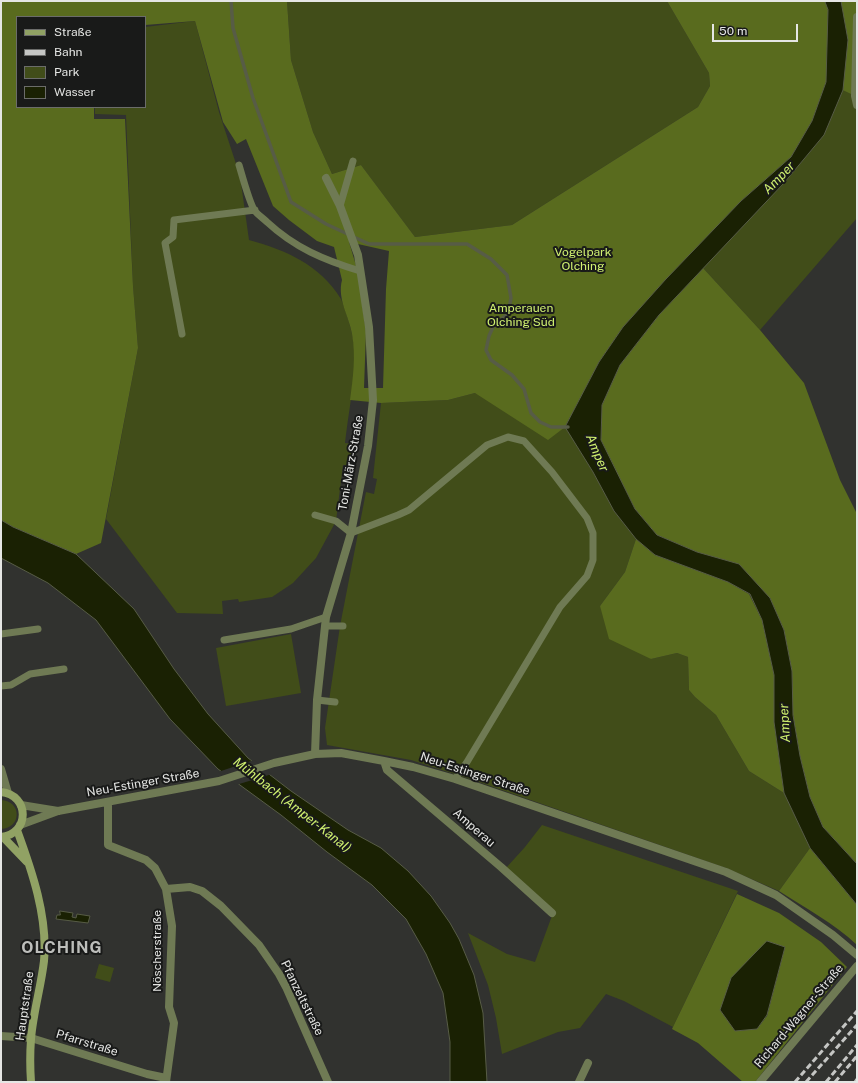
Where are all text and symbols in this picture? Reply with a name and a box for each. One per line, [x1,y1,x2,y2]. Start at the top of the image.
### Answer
legend [16,16,146,108]
scale bar [714,16,800,42]
text: 50 m [719,24,747,38]
text: Straße [54,25,91,39]
text: Bahn [54,45,83,59]
text: Park [54,65,80,79]
text: Wasser [54,85,95,99]
water label: Amper [760,159,798,197]
park label: Vogelpark Olching [554,245,612,273]
park label: Amperauen Olching Süd [487,301,555,329]
street label: Toni-März-Straße [336,414,366,512]
water label: Amper [582,432,612,474]
water label: Amper [776,703,794,743]
street label: Neu-Estinger Straße [418,749,532,799]
water label: Mühlbach (Amper-Kanal) [230,754,354,856]
street label: Neu-Estinger Straße [85,766,201,800]
street label: Amperau [450,806,498,850]
street label: Nöscherstraße [150,910,164,992]
district label: OLCHING [21,938,103,958]
street label: Pfanzeltstraße [278,958,326,1038]
street label: Richard-Wagner-Straße [751,961,847,1071]
street label: Hauptstraße [13,970,37,1042]
street label: Pfarrstraße [54,1027,120,1059]

